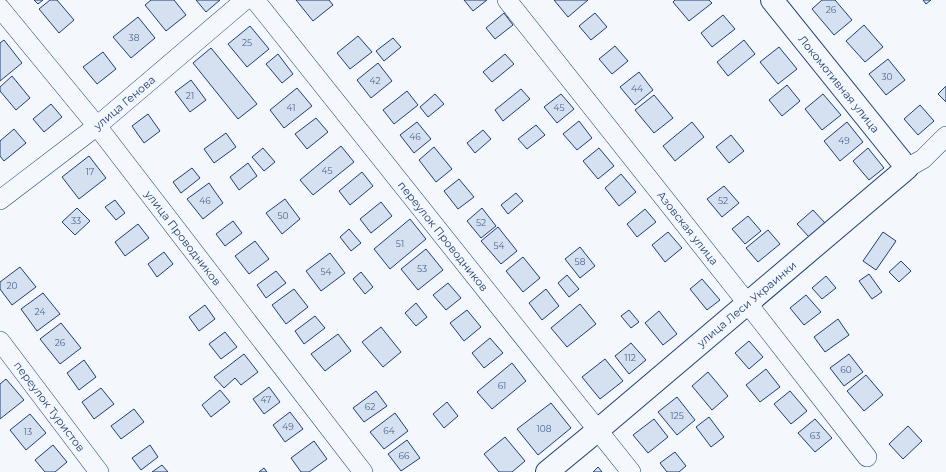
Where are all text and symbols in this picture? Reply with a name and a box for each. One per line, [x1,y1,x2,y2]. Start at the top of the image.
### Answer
house number: 26 [826,4,837,15]
house number: 38 [129,32,140,43]
street label: Локомотивная улица [795,32,883,136]
house number: 25 [242,37,252,48]
house number: 30 [881,71,893,82]
street label: улица Генова [90,72,158,133]
house number: 42 [369,75,381,86]
house number: 44 [631,83,643,94]
house number: 21 [186,90,194,101]
house number: 41 [287,102,295,113]
house number: 45 [553,102,565,113]
house number: 46 [409,131,421,142]
house number: 49 [838,135,850,146]
house number: 45 [321,165,333,176]
house number: 17 [86,166,94,177]
street label: переулок Проводников [395,178,491,294]
street label: улица Проводников [141,187,224,288]
street label: Азовская улица [654,188,721,268]
house number: 46 [199,195,211,206]
house number: 52 [718,195,728,206]
house number: 50 [277,210,289,221]
house number: 33 [71,215,81,226]
house number: 52 [476,217,486,228]
house number: 51 [396,238,404,249]
house number: 54 [493,240,505,251]
house number: 58 [575,256,586,267]
street label: улица Леси Украинки [693,258,799,351]
house number: 53 [417,263,427,274]
house number: 54 [320,266,332,277]
house number: 20 [6,280,18,291]
house number: 24 [35,306,45,317]
house number: 26 [55,337,66,348]
house number: 112 [624,352,636,363]
street label: переулок Туристов [11,358,88,454]
house number: 60 [840,364,852,375]
house number: 61 [498,380,506,391]
house number: 47 [261,394,271,405]
house number: 62 [365,401,375,412]
house number: 125 [670,410,684,421]
house number: 49 [282,421,294,432]
house number: 108 [537,423,552,434]
house number: 64 [383,425,395,436]
house number: 13 [24,426,32,437]
house number: 63 [810,430,820,441]
house number: 66 [399,450,410,461]

